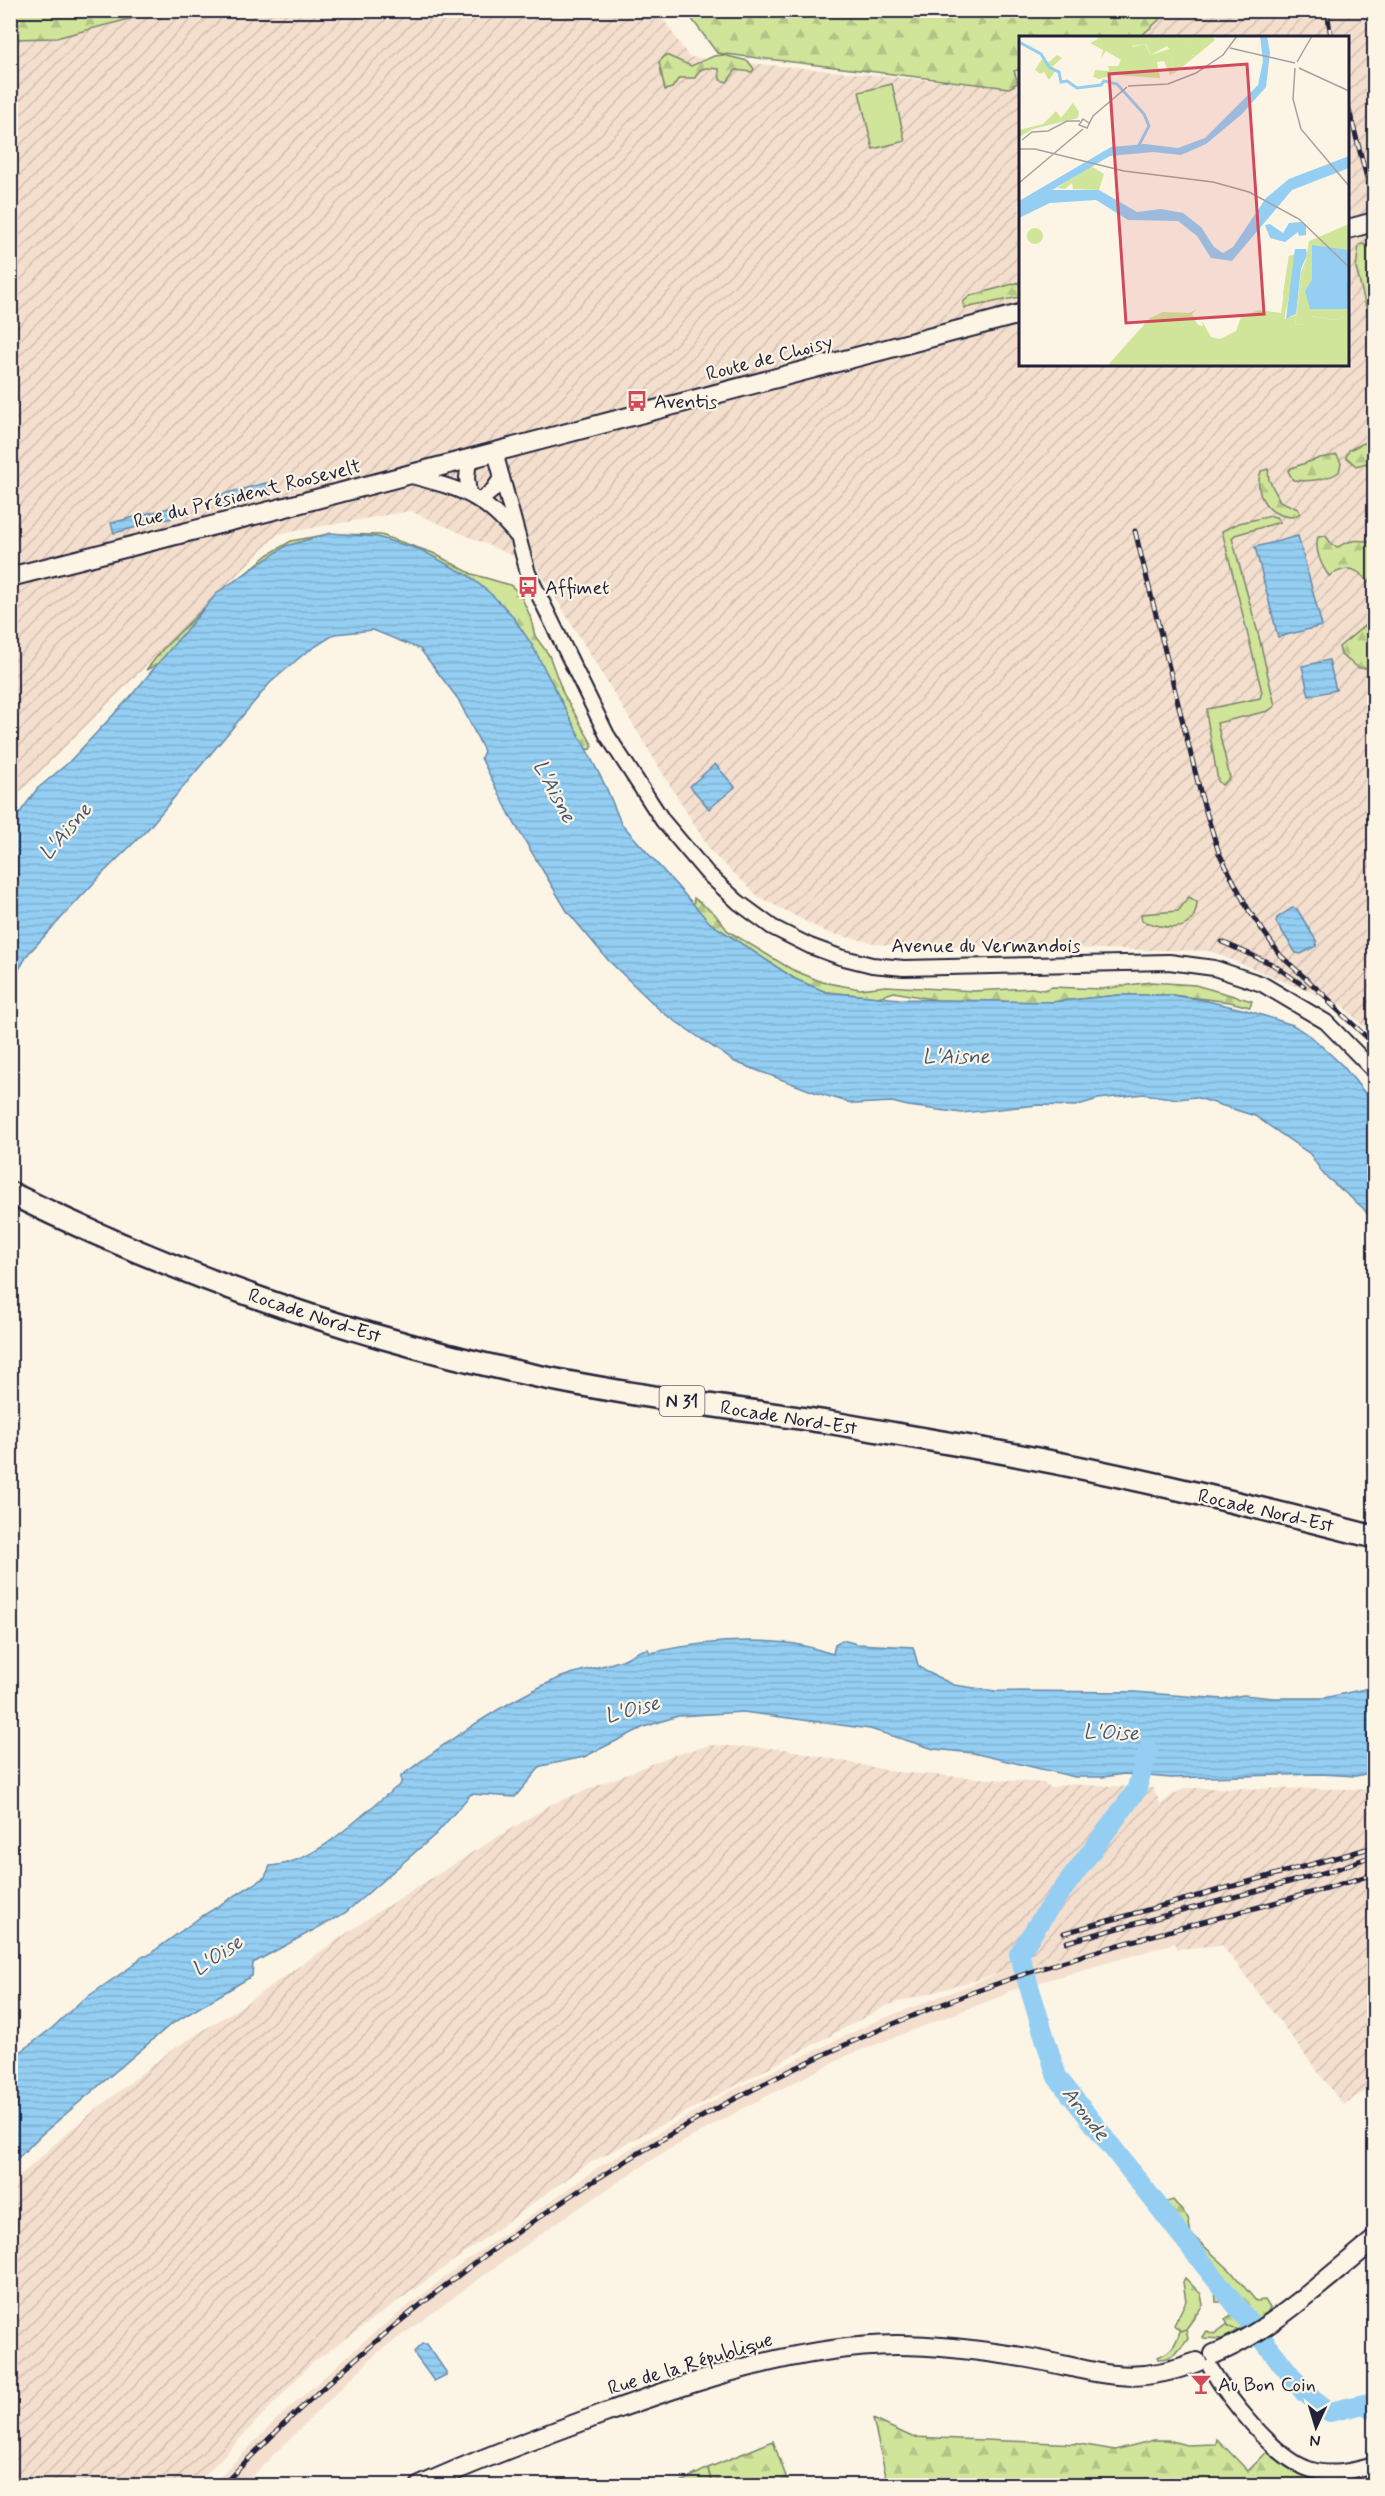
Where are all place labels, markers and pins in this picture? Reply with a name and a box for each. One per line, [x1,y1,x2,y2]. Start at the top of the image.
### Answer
bus stop icon: Aventis [625,389,649,413]
place label: Aventis [654,389,718,416]
bus stop icon: Affimet [516,575,540,599]
place label: Affimet [545,575,609,602]
bar icon: Au Bon Coin [1189,2372,1213,2396]
place label: Au Bon Coin [1218,2372,1316,2399]

